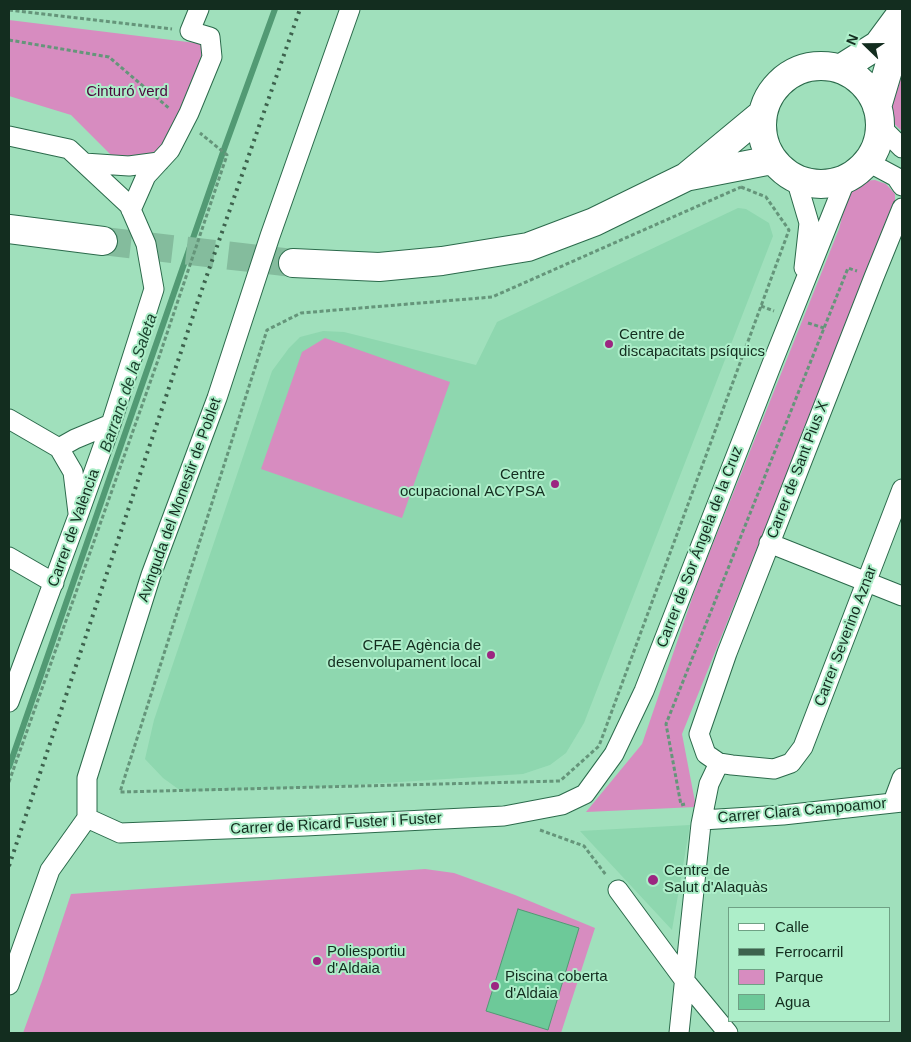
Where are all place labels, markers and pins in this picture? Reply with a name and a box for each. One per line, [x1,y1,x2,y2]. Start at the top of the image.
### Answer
place label: Centre de discapacitats psíquics [619,326,765,361]
marker: Centre de discapacitats psíquics [603,338,615,350]
place label: Centre ocupacional ACYPSA [400,466,545,501]
marker: Centre ocupacional ACYPSA [549,478,561,490]
place label: CFAE Agència de desenvolupament local [328,637,481,672]
marker: CFAE Agència de desenvolupament local [485,649,497,661]
place label: Centre de Salut d'Alaquàs [664,862,768,897]
marker: Centre de Salut d'Alaquàs [646,873,660,887]
place label: Poliesportiu d'Aldaia [327,943,405,978]
marker: Poliesportiu d'Aldaia [311,955,323,967]
place label: Piscina coberta d'Aldaia [505,968,608,1003]
marker: Piscina coberta d'Aldaia [489,980,501,992]

